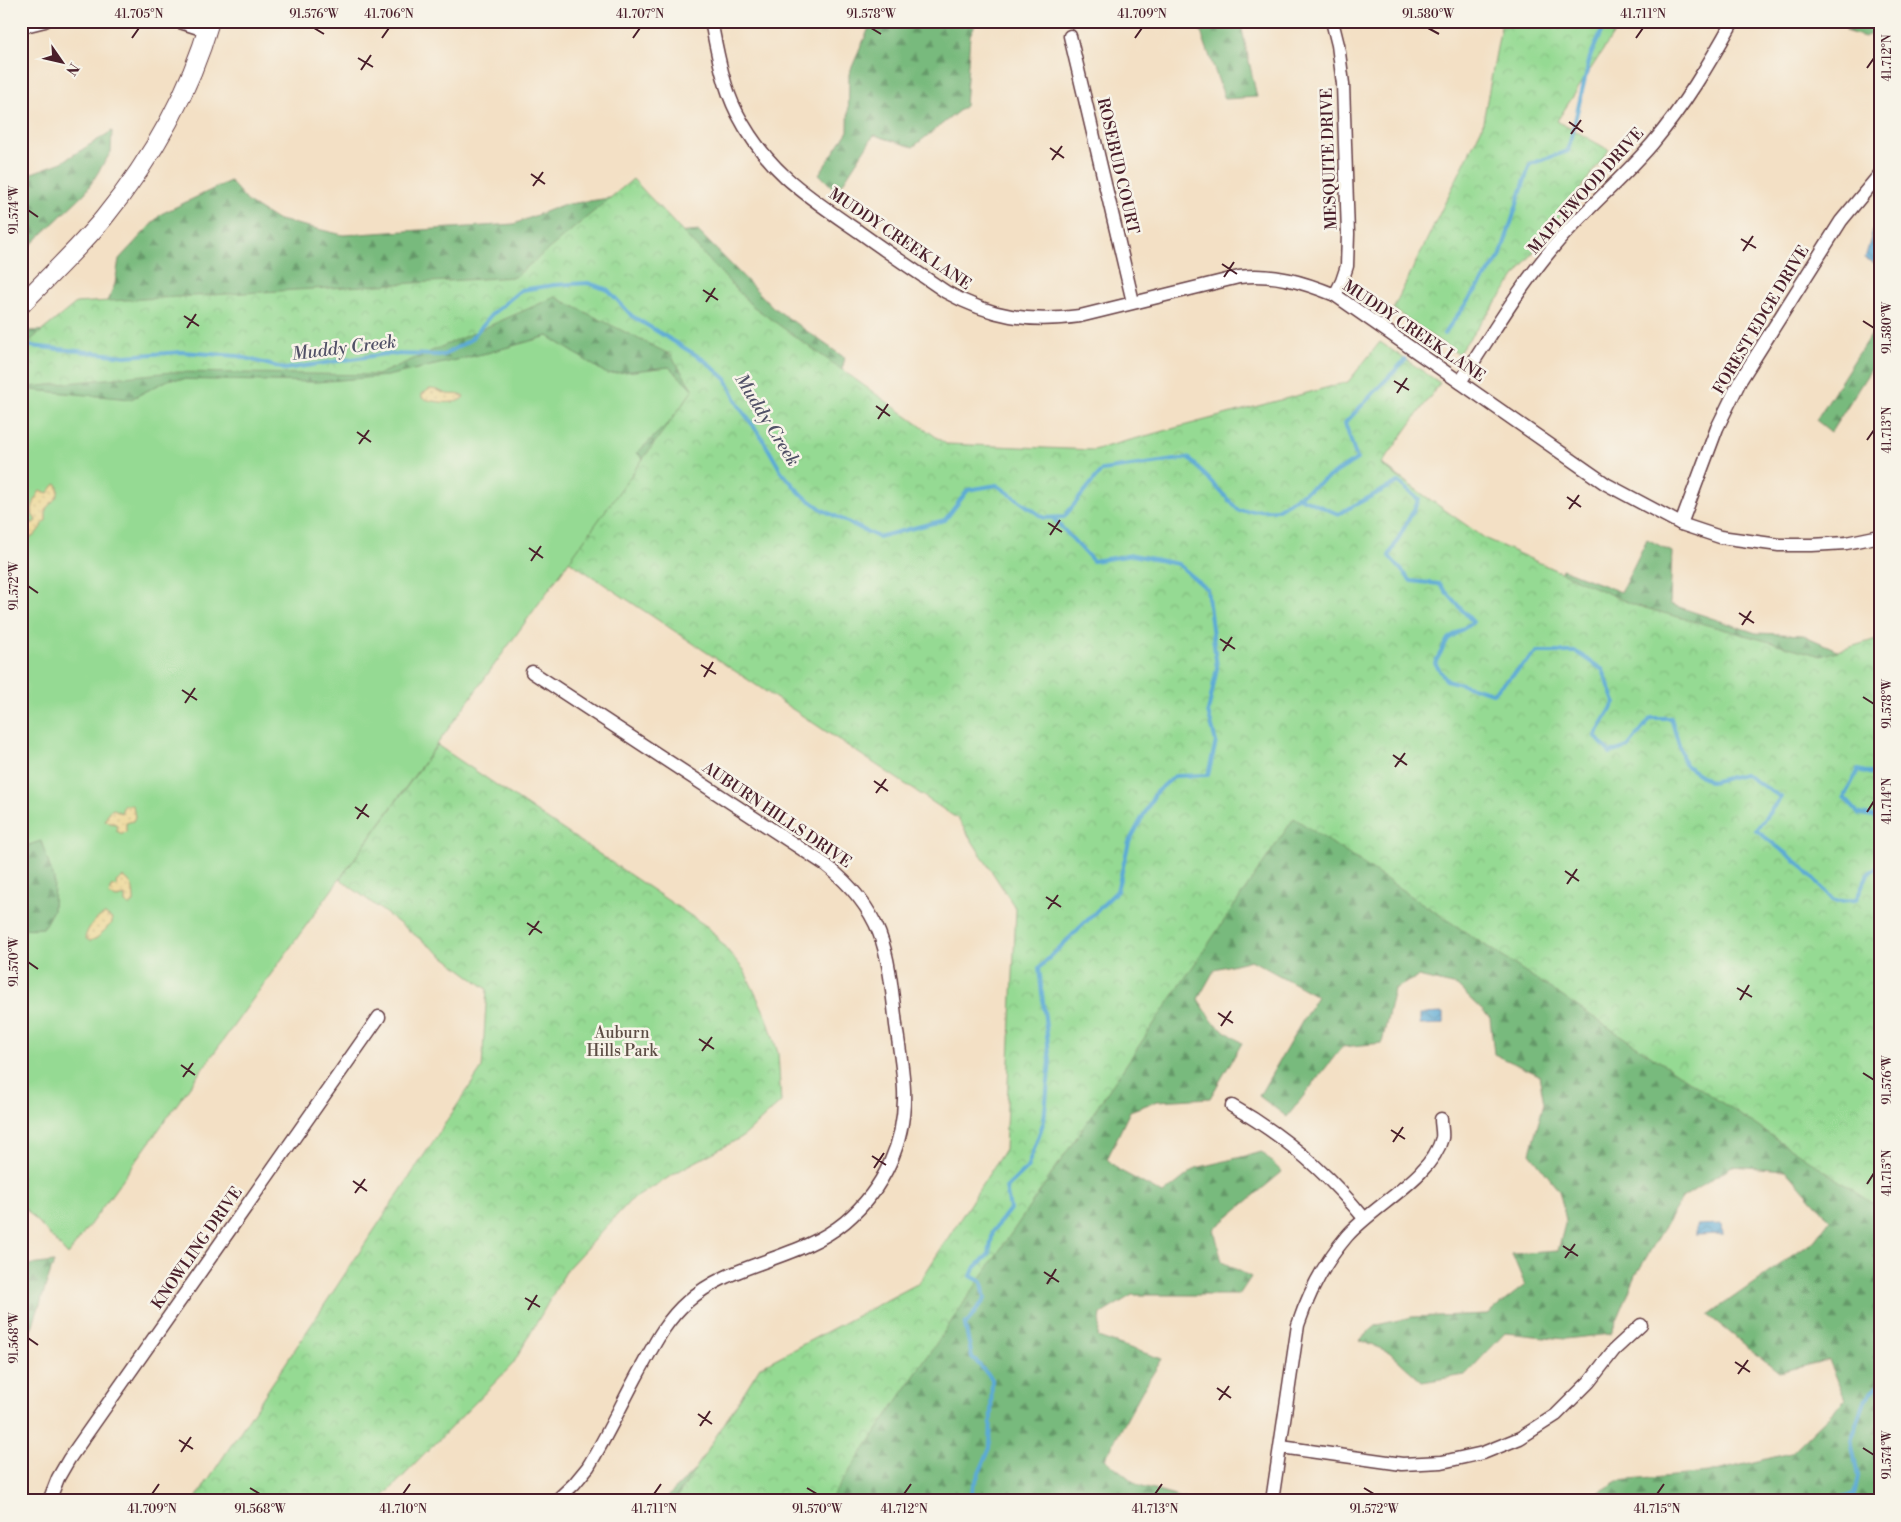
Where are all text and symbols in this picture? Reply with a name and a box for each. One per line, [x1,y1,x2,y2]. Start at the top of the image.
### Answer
text: 41.705°N [115,7,163,22]
text: 91.576°W [289,7,340,22]
text: 41.706°N [364,7,414,22]
text: 41.707°N [616,7,664,22]
text: 91.578°W [846,7,897,22]
text: 41.709°N [1117,7,1167,22]
text: 91.580°W [1402,7,1455,22]
text: 41.711°N [1620,7,1666,22]
text: 41.712°N [1880,34,1895,82]
north arrow [38,38,88,88]
text: N [61,59,83,78]
street label: MESQUITE DRIVE [1317,88,1341,230]
street label: ROSEBUD COURT [1093,96,1143,236]
street label: MAPLEWOOD DRIVE [1524,123,1648,259]
text: 91.574°W [7,184,22,234]
street label: MUDDY CREEK LANE [825,184,975,294]
street label: FOREST EDGE DRIVE [1709,242,1813,398]
street label: MUDDY CREEK LANE [1339,276,1489,386]
text: 91.580°W [1880,301,1895,354]
water label: Muddy Creek [290,330,398,366]
water label: Muddy Creek [729,369,805,471]
text: 41.713°N [1880,407,1895,453]
text: 91.572°W [7,560,22,611]
text: 91.578°W [1880,678,1895,729]
street label: AUBURN HILLS DRIVE [698,757,855,872]
text: 41.714°N [1880,778,1895,824]
text: 91.570°W [7,936,22,987]
park label: Auburn Hills Park [586,1023,659,1061]
text: 91.576°W [1880,1054,1895,1105]
text: 41.715°N [1880,1150,1895,1196]
street label: KNOWLING DRIVE [147,1183,247,1313]
text: 91.568°W [7,1311,22,1364]
text: 91.574°W [1880,1429,1895,1479]
text: 41.709°N [127,1502,177,1517]
text: 91.568°W [234,1502,287,1517]
text: 41.710°N [379,1502,427,1517]
text: 41.711°N [631,1502,677,1517]
text: 91.570°W [792,1502,843,1517]
text: 41.712°N [880,1502,928,1517]
text: 41.713°N [1132,1502,1178,1517]
text: 91.572°W [1349,1502,1400,1517]
text: 41.715°N [1634,1502,1680,1517]

